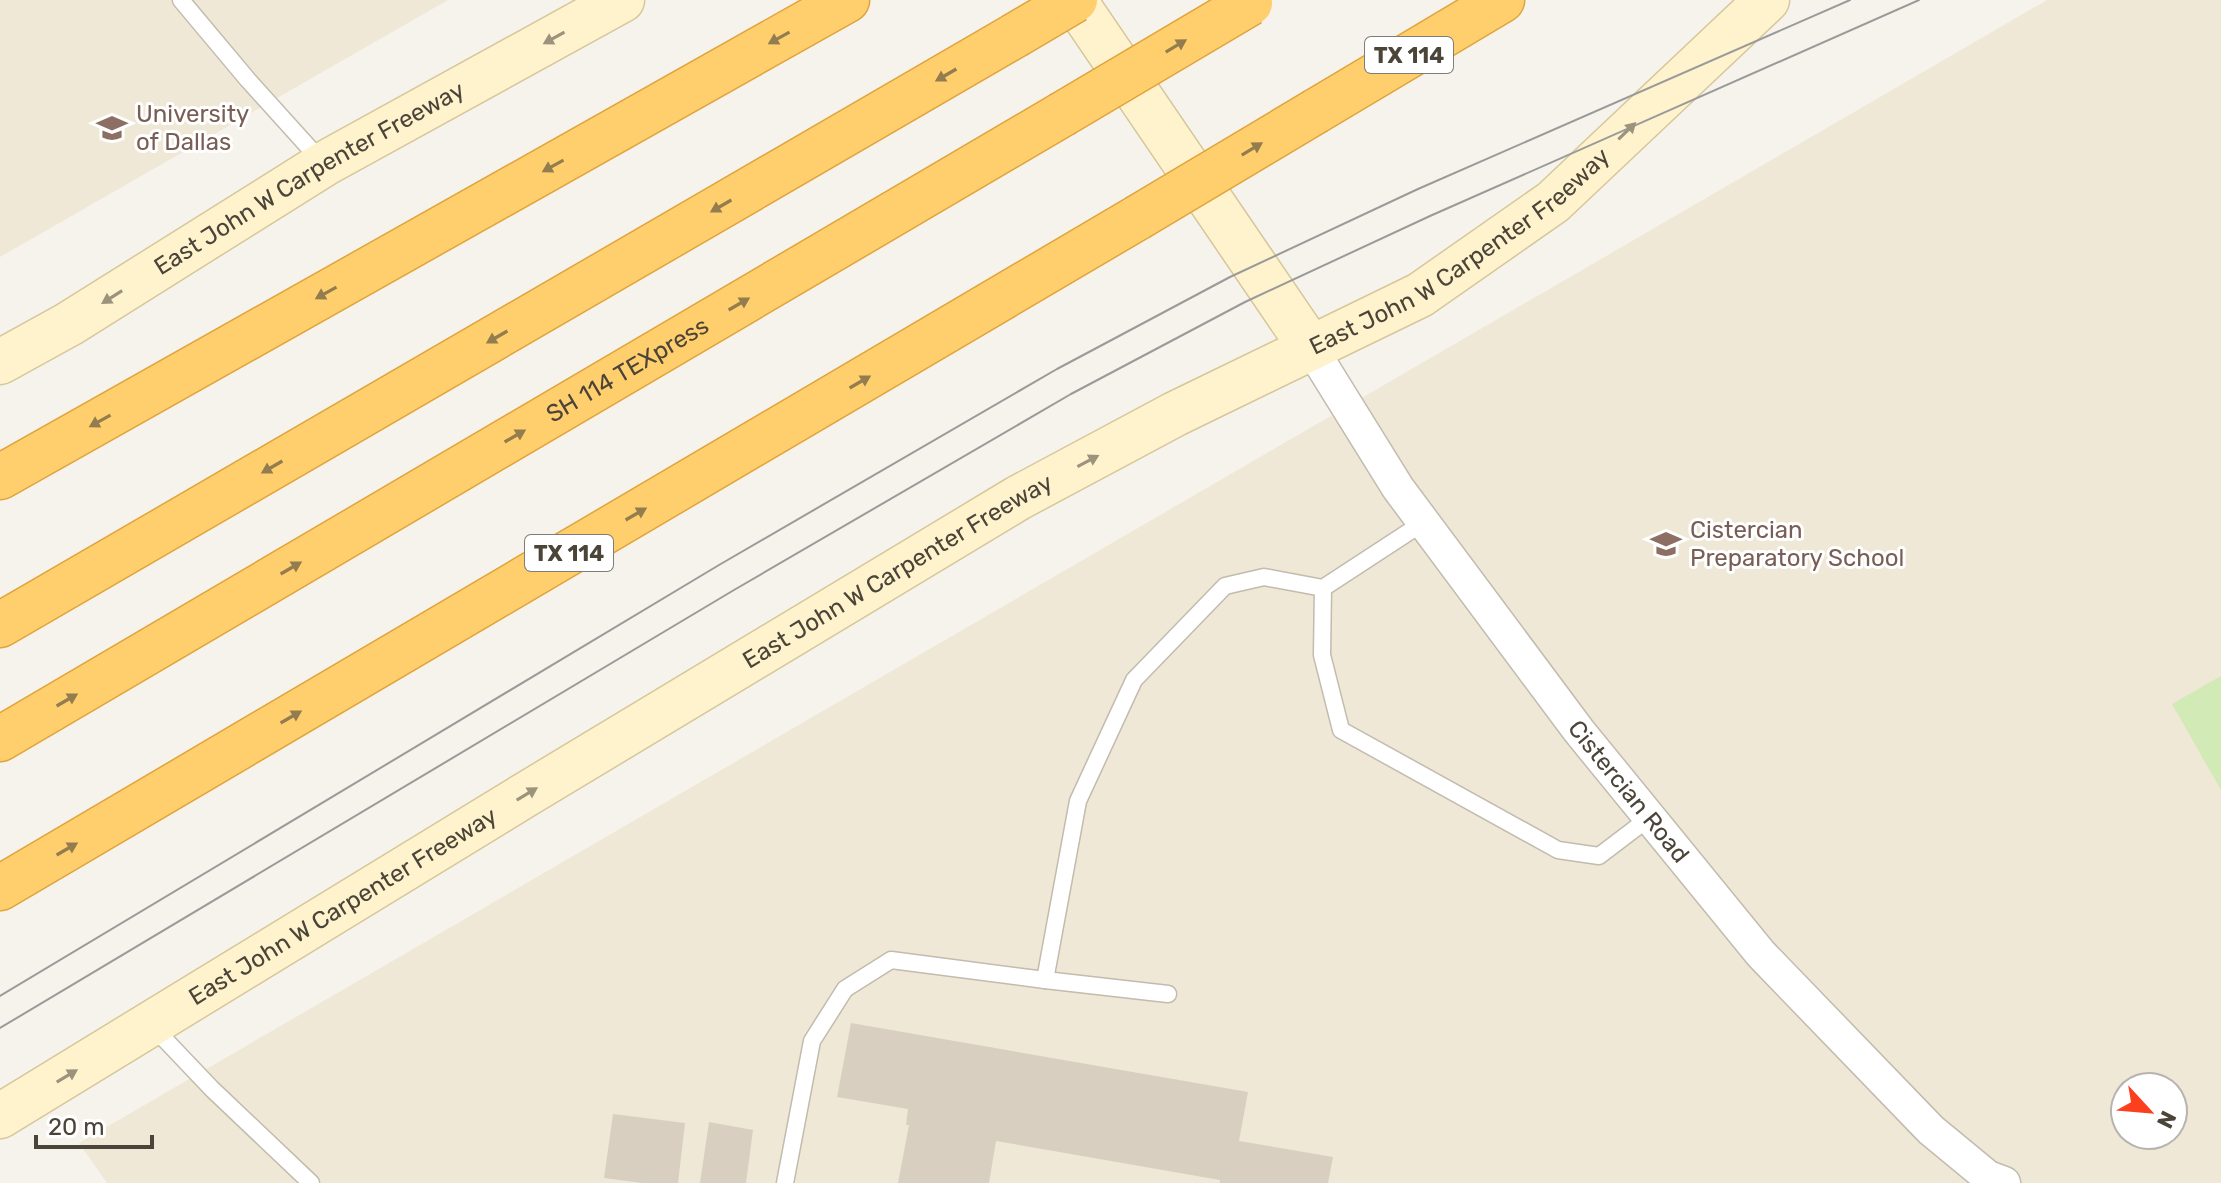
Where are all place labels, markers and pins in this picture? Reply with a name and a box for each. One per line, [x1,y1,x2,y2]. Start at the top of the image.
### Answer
place label: University of Dallas [136,100,249,156]
school or university icon: University of Dallas [95,111,129,145]
place label: Cistercian Preparatory School [1690,516,1904,572]
school or university icon: Cistercian Preparatory School [1649,527,1683,561]

